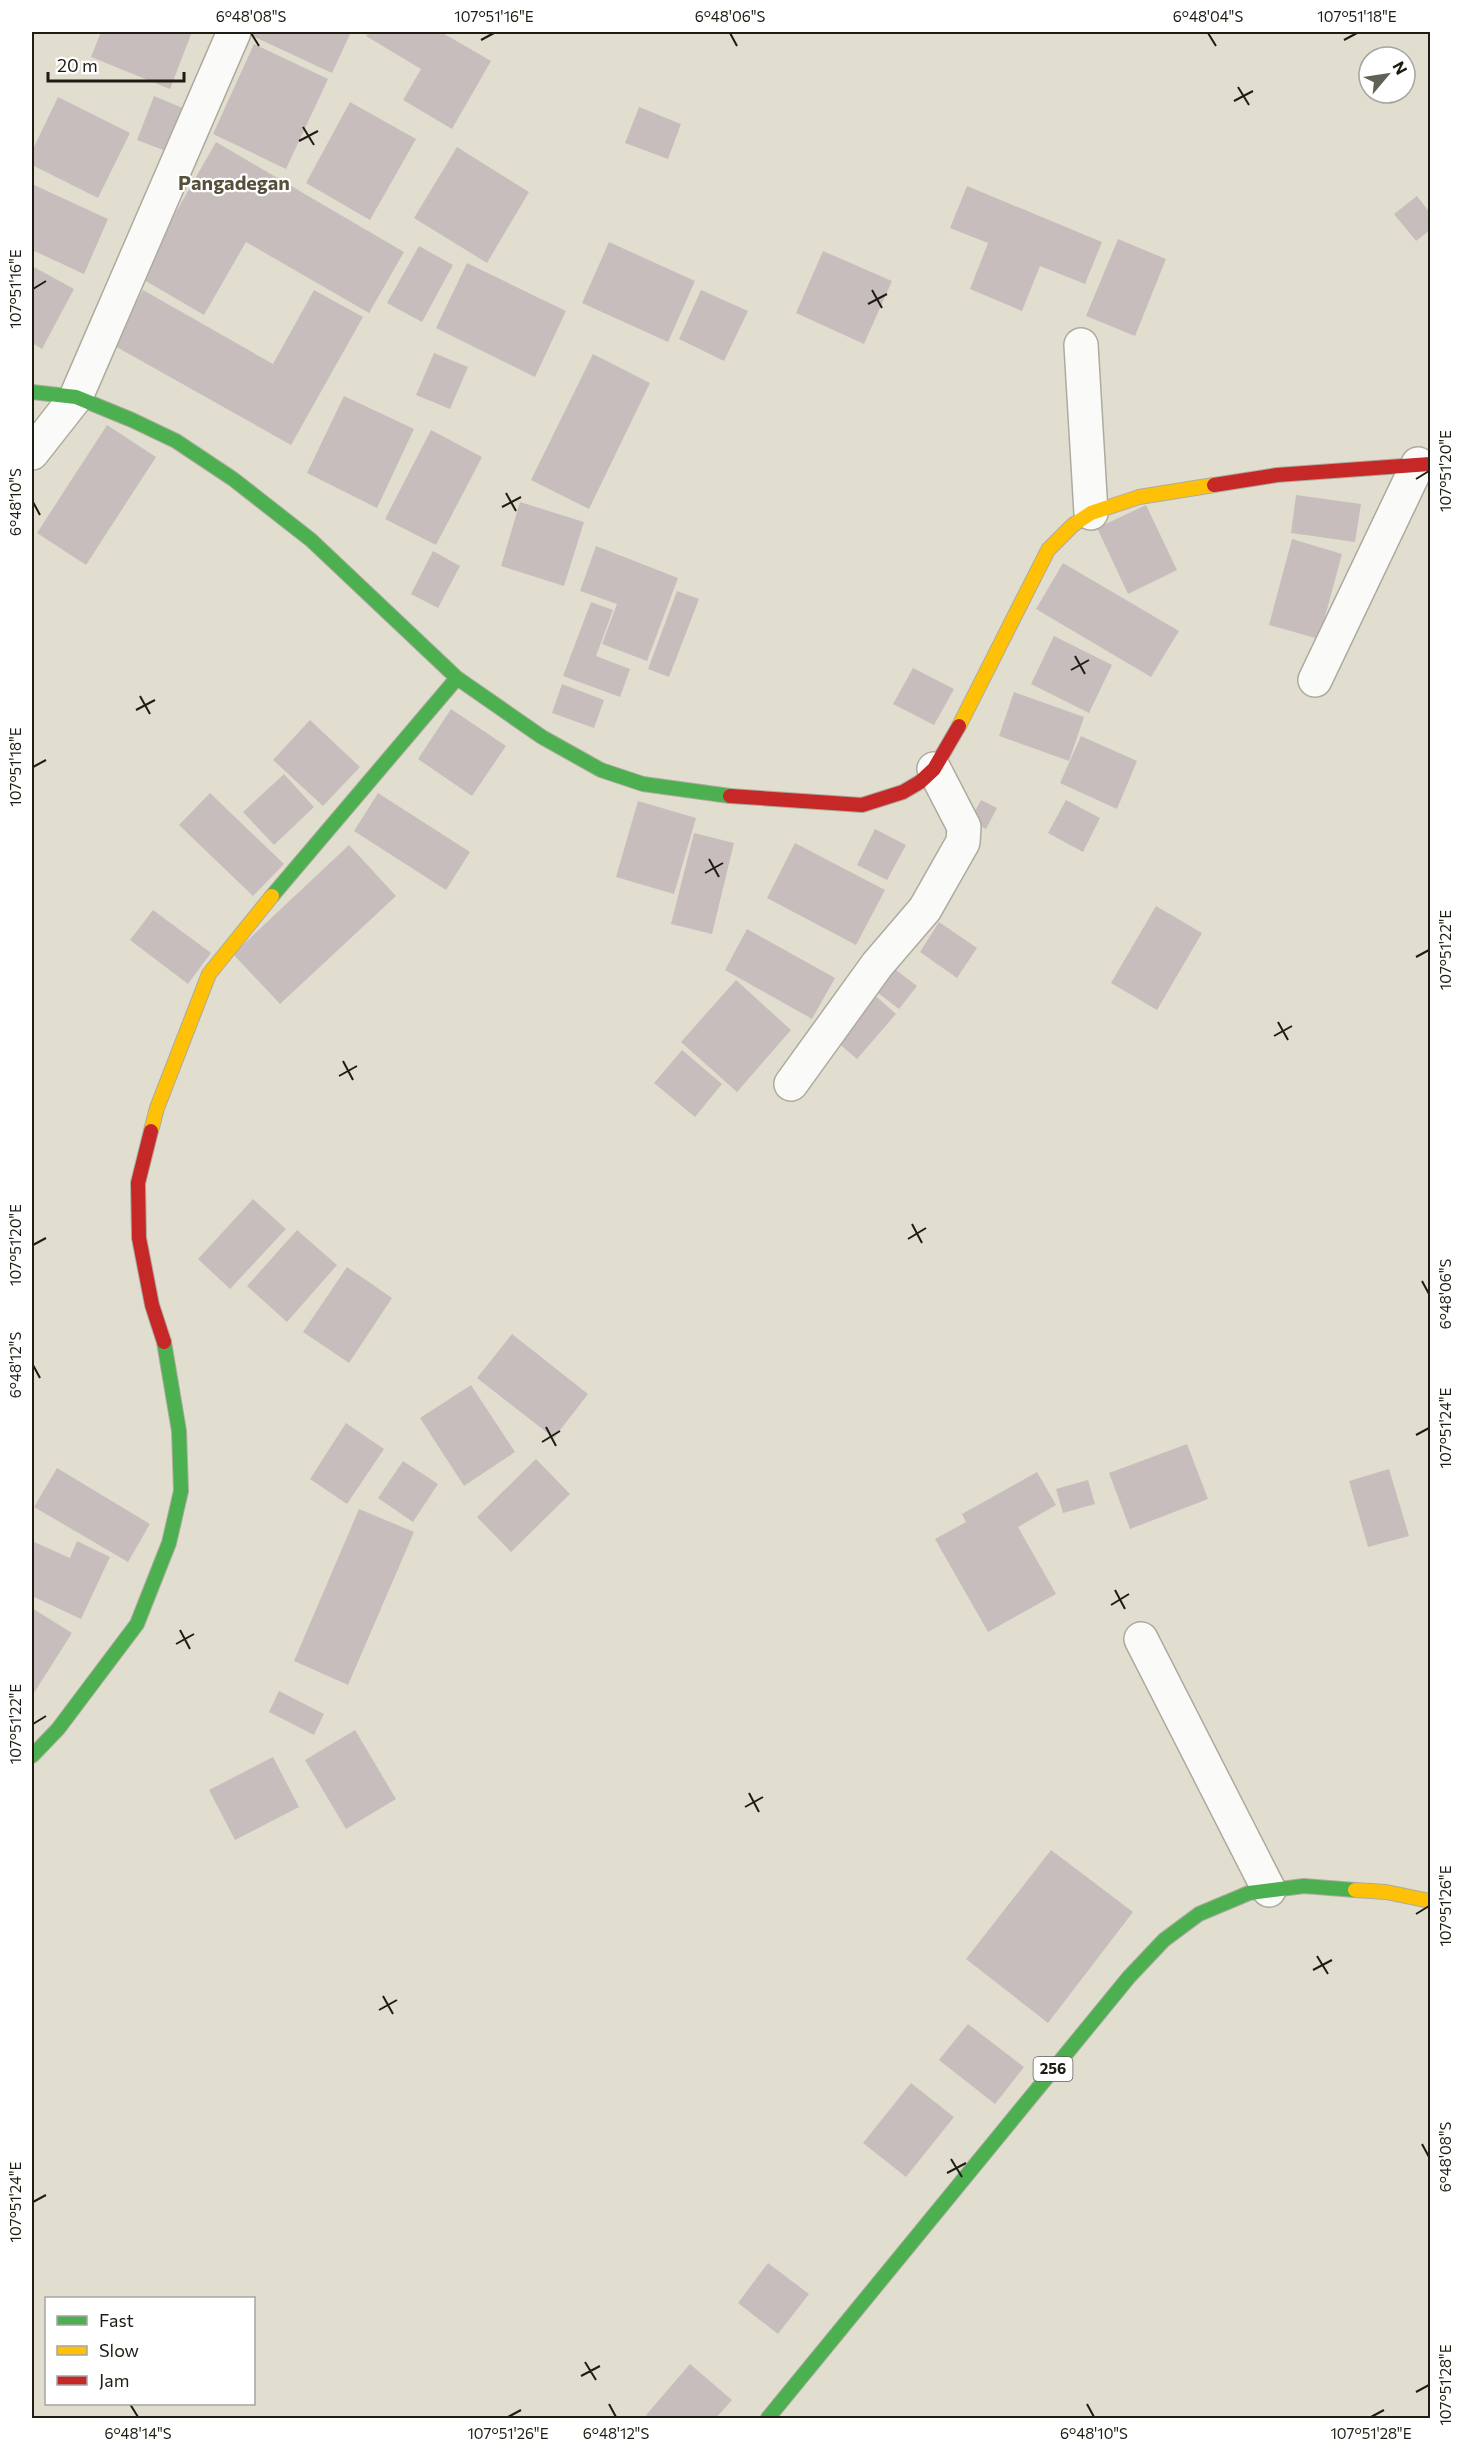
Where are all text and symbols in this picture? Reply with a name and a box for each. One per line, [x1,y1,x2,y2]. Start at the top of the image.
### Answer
text: 6°48'08"S [216,7,286,25]
text: 107°51'16"E [454,7,534,25]
text: 6°48'06"S [695,7,765,25]
text: 6°48'04"S [1173,7,1243,25]
text: 107°51'18"E [1317,7,1397,25]
scale bar [48,45,184,83]
north arrow [1357,45,1417,105]
text: 20 m [57,54,98,76]
text: N [1389,58,1412,77]
district label: Pangadegan [178,170,290,194]
text: 107°51'16"E [6,249,24,329]
text: 107°51'20"E [1436,430,1454,512]
text: 6°48'10"S [6,468,24,536]
text: 107°51'18"E [6,727,24,807]
text: 107°51'22"E [1436,910,1454,990]
text: 107°51'20"E [6,1204,24,1286]
text: 6°48'06"S [1436,1259,1454,1329]
text: 6°48'12"S [6,1332,24,1398]
text: 107°51'24"E [1436,1387,1454,1468]
text: 107°51'22"E [6,1684,24,1764]
text: 107°51'26"E [1436,1865,1454,1947]
road number: 256 [1034,2057,1072,2081]
text: 6°48'08"S [1436,2122,1454,2192]
text: 107°51'24"E [6,2161,24,2242]
legend [45,2297,255,2405]
text: Fast [99,2309,134,2331]
text: Slow [99,2339,139,2361]
text: 107°51'28"E [1436,2344,1454,2426]
text: Jam [99,2369,129,2391]
text: 6°48'14"S [104,2424,172,2442]
text: 107°51'26"E [467,2424,549,2442]
text: 6°48'12"S [583,2424,649,2442]
text: 6°48'10"S [1060,2424,1128,2442]
text: 107°51'28"E [1330,2424,1412,2442]

